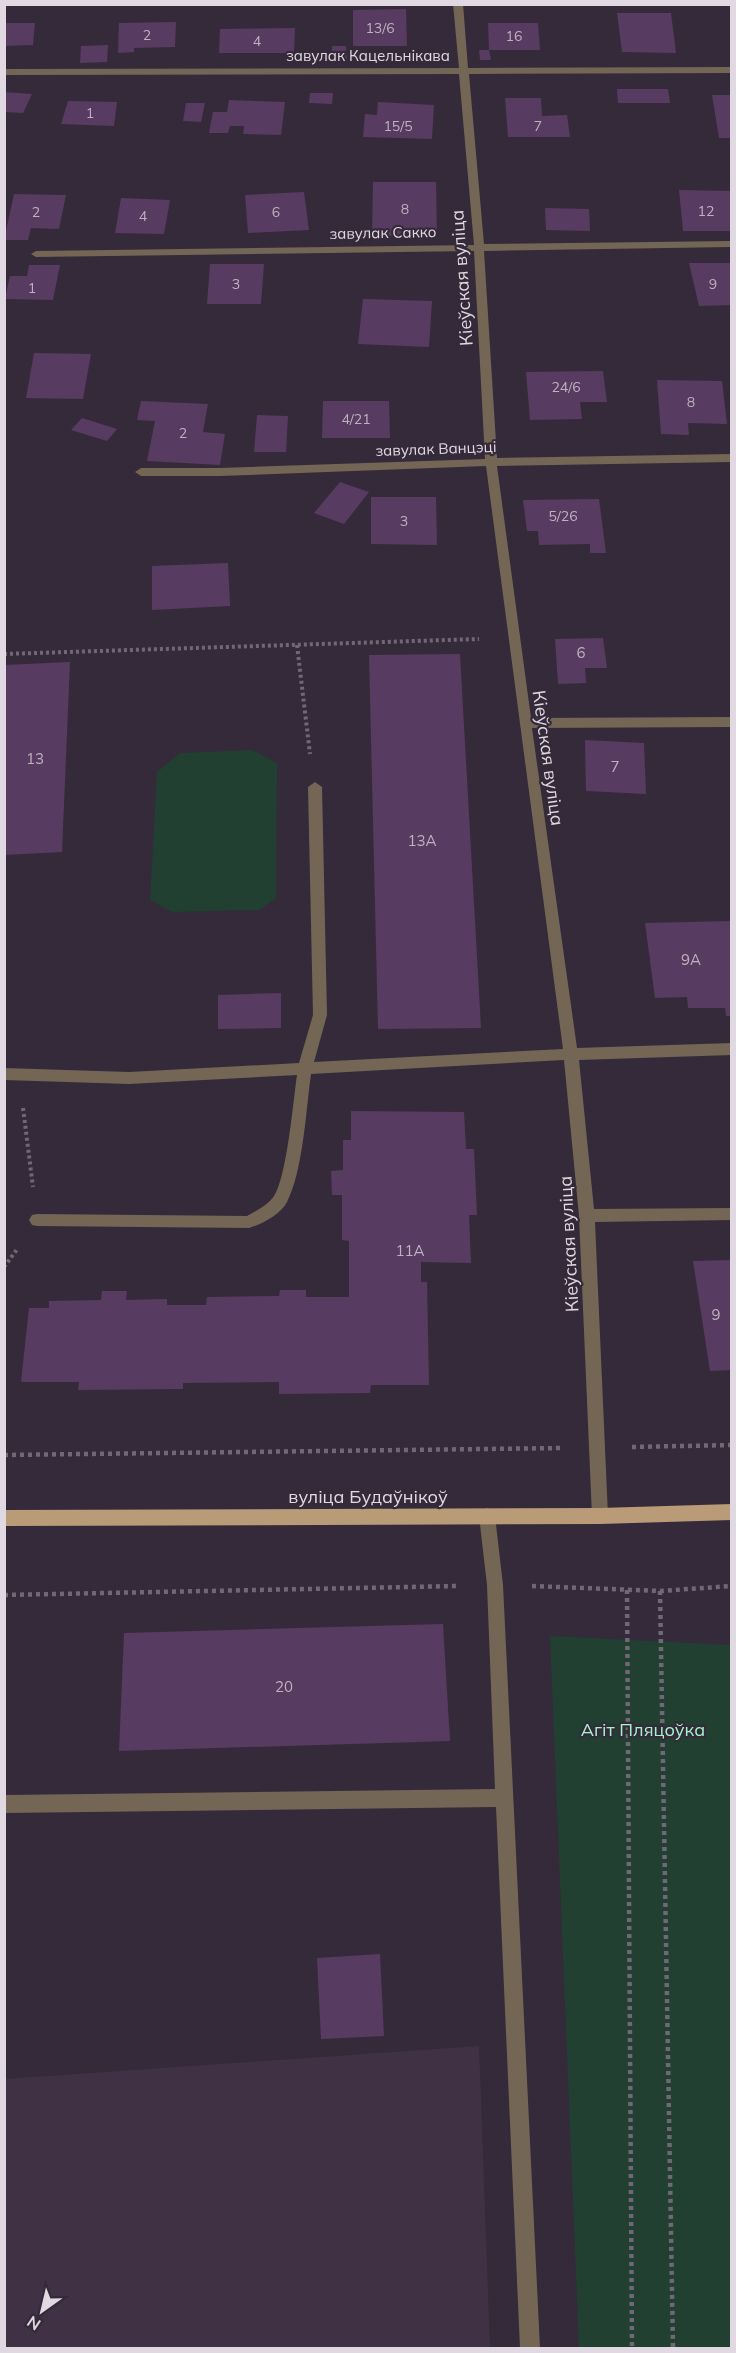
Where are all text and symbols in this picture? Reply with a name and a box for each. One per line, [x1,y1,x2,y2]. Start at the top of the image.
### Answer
house number: 13/6 [365,19,395,37]
house number: 2 [143,26,151,44]
house number: 16 [506,27,522,45]
house number: 4 [253,32,262,50]
street label: завулак Кацельнікава [286,46,450,65]
house number: 1 [86,104,94,122]
house number: 15/5 [383,117,413,135]
house number: 7 [534,117,542,135]
house number: 8 [401,200,409,218]
house number: 12 [698,202,714,220]
house number: 2 [32,203,40,221]
house number: 6 [272,203,280,221]
house number: 4 [139,207,148,225]
street label: Кіеўская вуліца [445,209,478,347]
street label: завулак Сакко [329,222,437,243]
house number: 3 [232,275,240,293]
house number: 9 [709,275,717,293]
house number: 1 [28,279,36,297]
house number: 24/6 [551,378,581,396]
house number: 8 [687,393,695,411]
house number: 4/21 [341,410,371,428]
house number: 2 [179,424,187,442]
street label: завулак Ванцэці [375,437,497,460]
house number: 5/26 [548,507,578,525]
house number: 3 [400,512,408,530]
house number: 6 [576,643,586,662]
street label: Кіеўская вуліца [528,689,569,827]
house number: 13 [26,749,44,768]
house number: 7 [610,757,620,776]
house number: 13А [407,831,437,850]
house number: 9А [681,950,701,969]
street label: Кіеўская вуліца [553,1175,584,1313]
house number: 11А [395,1241,425,1260]
house number: 9 [711,1305,721,1324]
street label: вуліца Будаўнікоў [288,1485,448,1508]
house number: 20 [275,1677,293,1696]
park label: Агіт Пляцоўка [581,1718,705,1741]
north arrow [12,2281,72,2341]
text: N [23,2312,44,2335]

